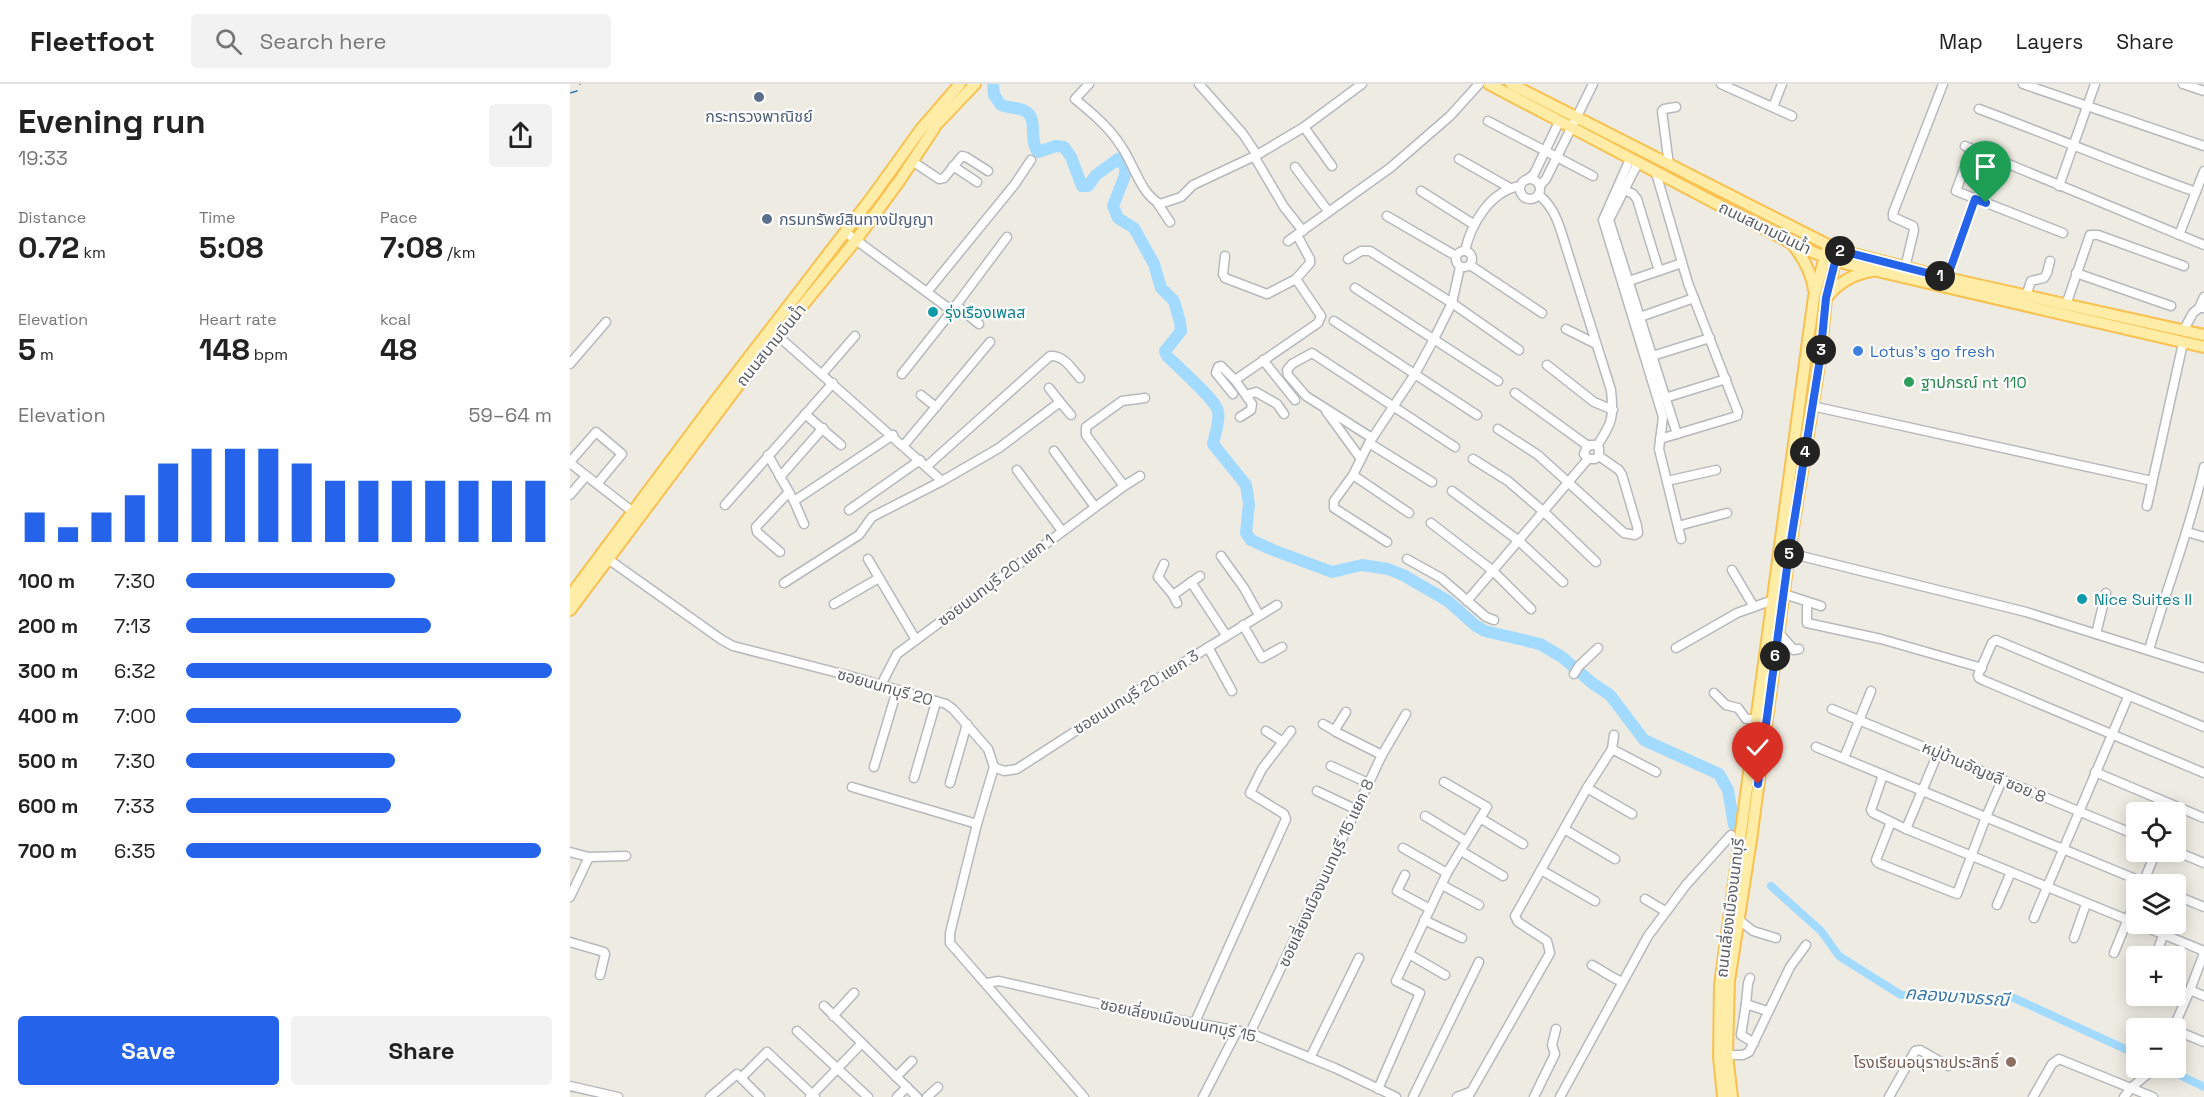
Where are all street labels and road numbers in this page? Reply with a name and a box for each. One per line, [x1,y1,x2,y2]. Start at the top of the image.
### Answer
street label: ถนนสนามบินน้ำ [1715,196,1815,259]
street label: ถนนสนามบินน้ำ [730,299,811,391]
street label: ซอยนนทบุรี 20 แยก 1 [933,529,1059,631]
street label: ซอยนนทบุรี 20 แยก 3 [1069,645,1203,739]
street label: ซอยนนทบุรี 20 [835,663,935,711]
street label: หมู่บ้านอัญชลี ซอย 8 [1919,736,2049,808]
street label: ซอยเลี่ยงเมืองนนทบุรี 15 แยก 8 [1272,775,1379,970]
street label: ถนนเลี่ยงเมืองนนทบุรี [1710,837,1749,979]
street label: ซอยเลี่ยงเมืองนนทบุรี 15 [1098,992,1258,1047]

